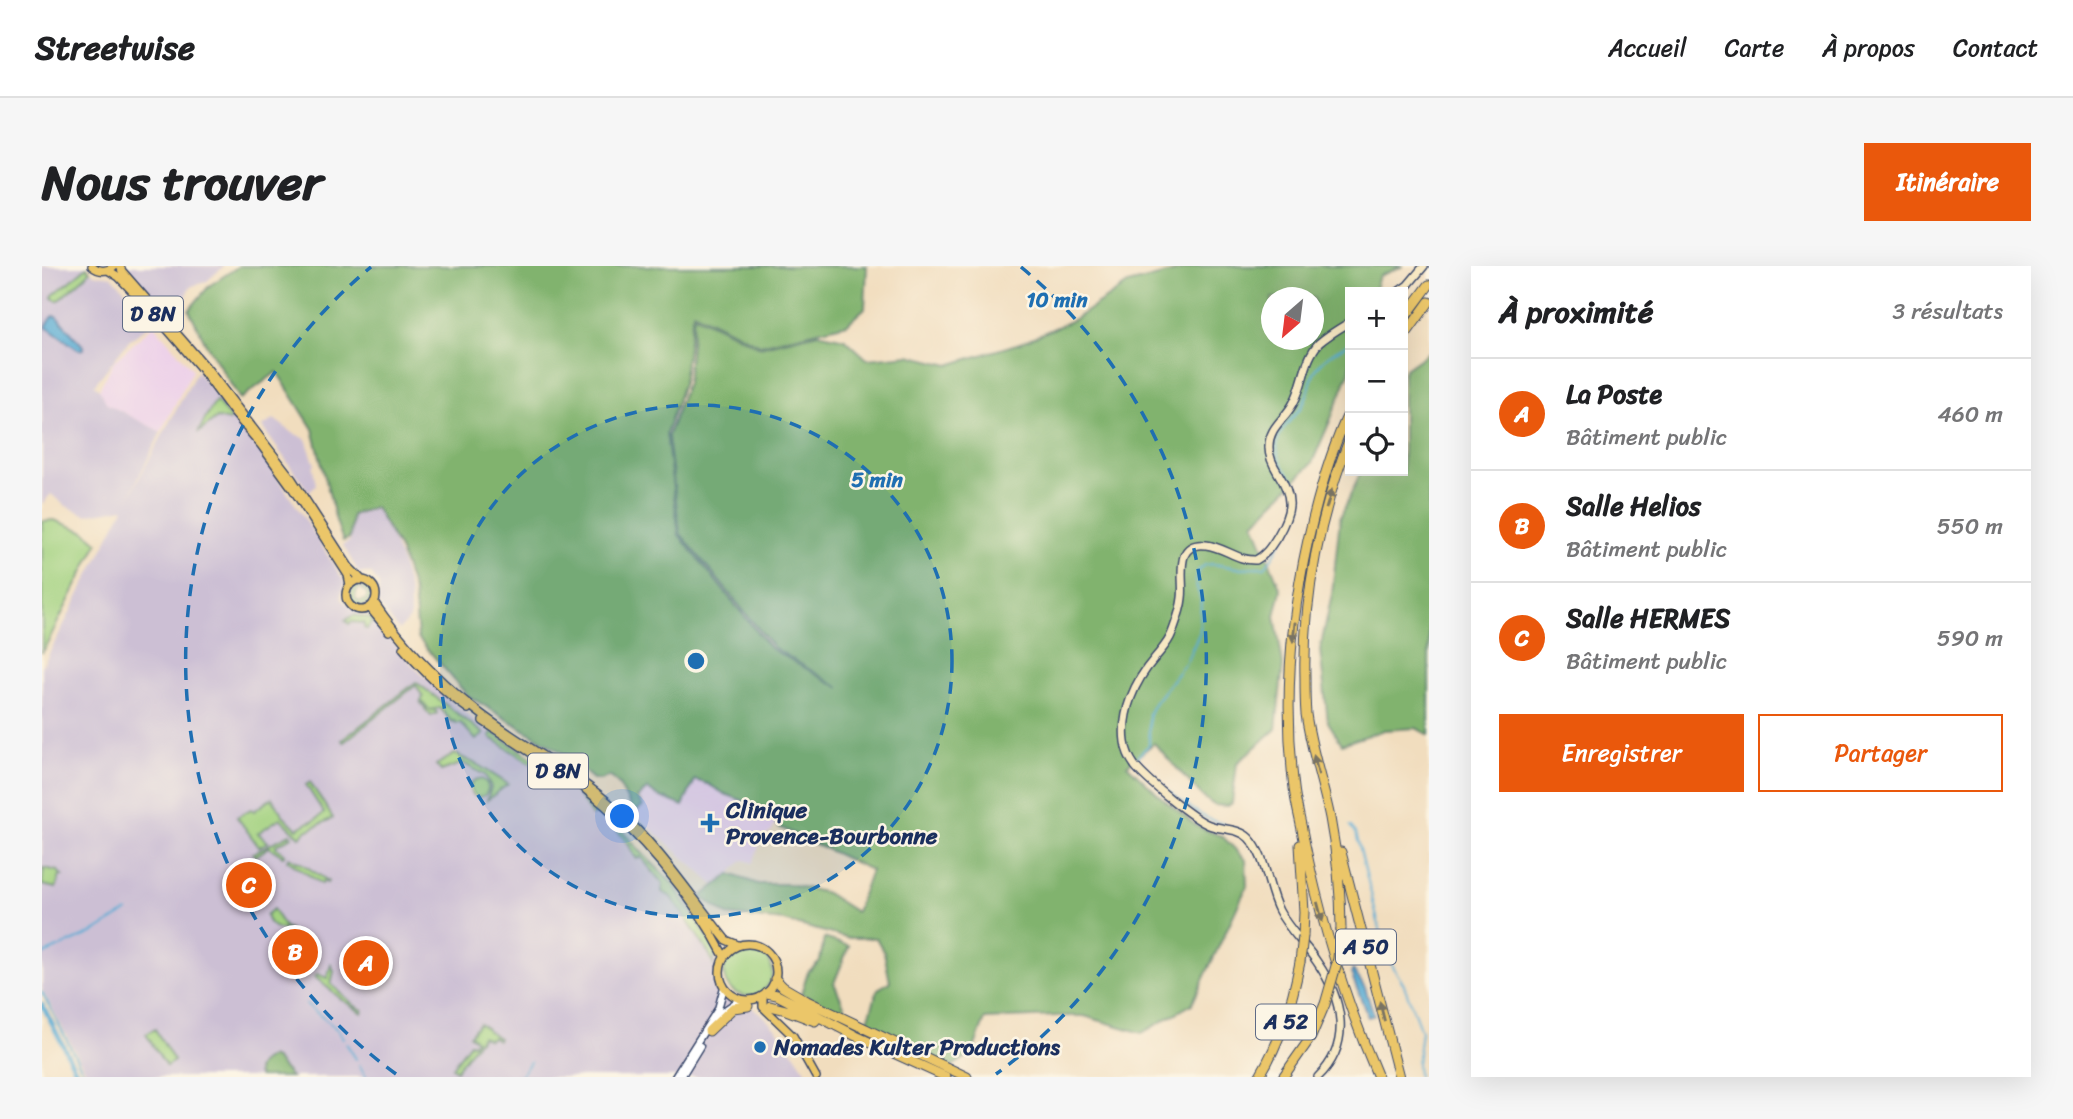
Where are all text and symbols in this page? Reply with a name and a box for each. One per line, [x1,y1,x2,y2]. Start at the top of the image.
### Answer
text: Streetwise [35,19,195,77]
text: Accueil [1608,27,1687,69]
text: Carte [1725,27,1784,69]
text: À propos [1822,27,1915,69]
text: Contact [1953,27,2038,69]
text: Nous trouver [42,139,322,226]
button: Itinéraire [1864,143,2031,221]
text: 10 min [1027,281,1088,319]
text: À proximité [1499,285,1653,339]
north arrow [1261,287,1324,350]
map controls [1345,287,1408,476]
button: + [1345,287,1408,350]
text: 3 résultats [1893,291,2003,332]
road number: D 8N [123,296,183,332]
button: − [1345,350,1408,413]
text: La Poste [1566,371,1662,417]
text: A [1514,394,1530,435]
text: 460 m [1937,394,2003,435]
button: locate [1345,413,1408,476]
text: Bâtiment public [1566,417,1728,458]
text: 5 min [851,461,903,499]
text: Salle Helios [1566,483,1701,529]
one-way arrow [1325,489,1335,510]
text: B [1515,506,1529,547]
text: 550 m [1937,506,2003,547]
text: Bâtiment public [1566,529,1728,570]
text: Salle HERMES [1566,595,1731,641]
text: C [1515,618,1529,659]
text: 590 m [1937,618,2003,659]
one-way arrow [1288,621,1299,643]
text: Bâtiment public [1566,641,1728,682]
centre of rings [684,649,708,673]
button: Enregistrer [1499,714,1744,792]
button: Partager [1758,714,2003,792]
road number: D 8N [528,754,588,788]
one-way arrow [1310,754,1321,776]
place label: Clinique Provence-Bourbonne [725,790,938,857]
your location [605,799,639,833]
marker: Clinique Provence-Bourbonne [700,813,720,833]
pin: C [226,859,272,911]
one-way arrow [1315,901,1326,923]
pin: B [272,926,318,978]
road number: A 50 [1336,930,1396,964]
pin: A [343,937,389,989]
one-way arrow [1377,1000,1387,1021]
road number: A 52 [1256,1004,1316,1040]
place label: Nomades Kulter Productions [773,1027,1060,1068]
marker: Nomades Kulter Productions [752,1039,768,1055]

